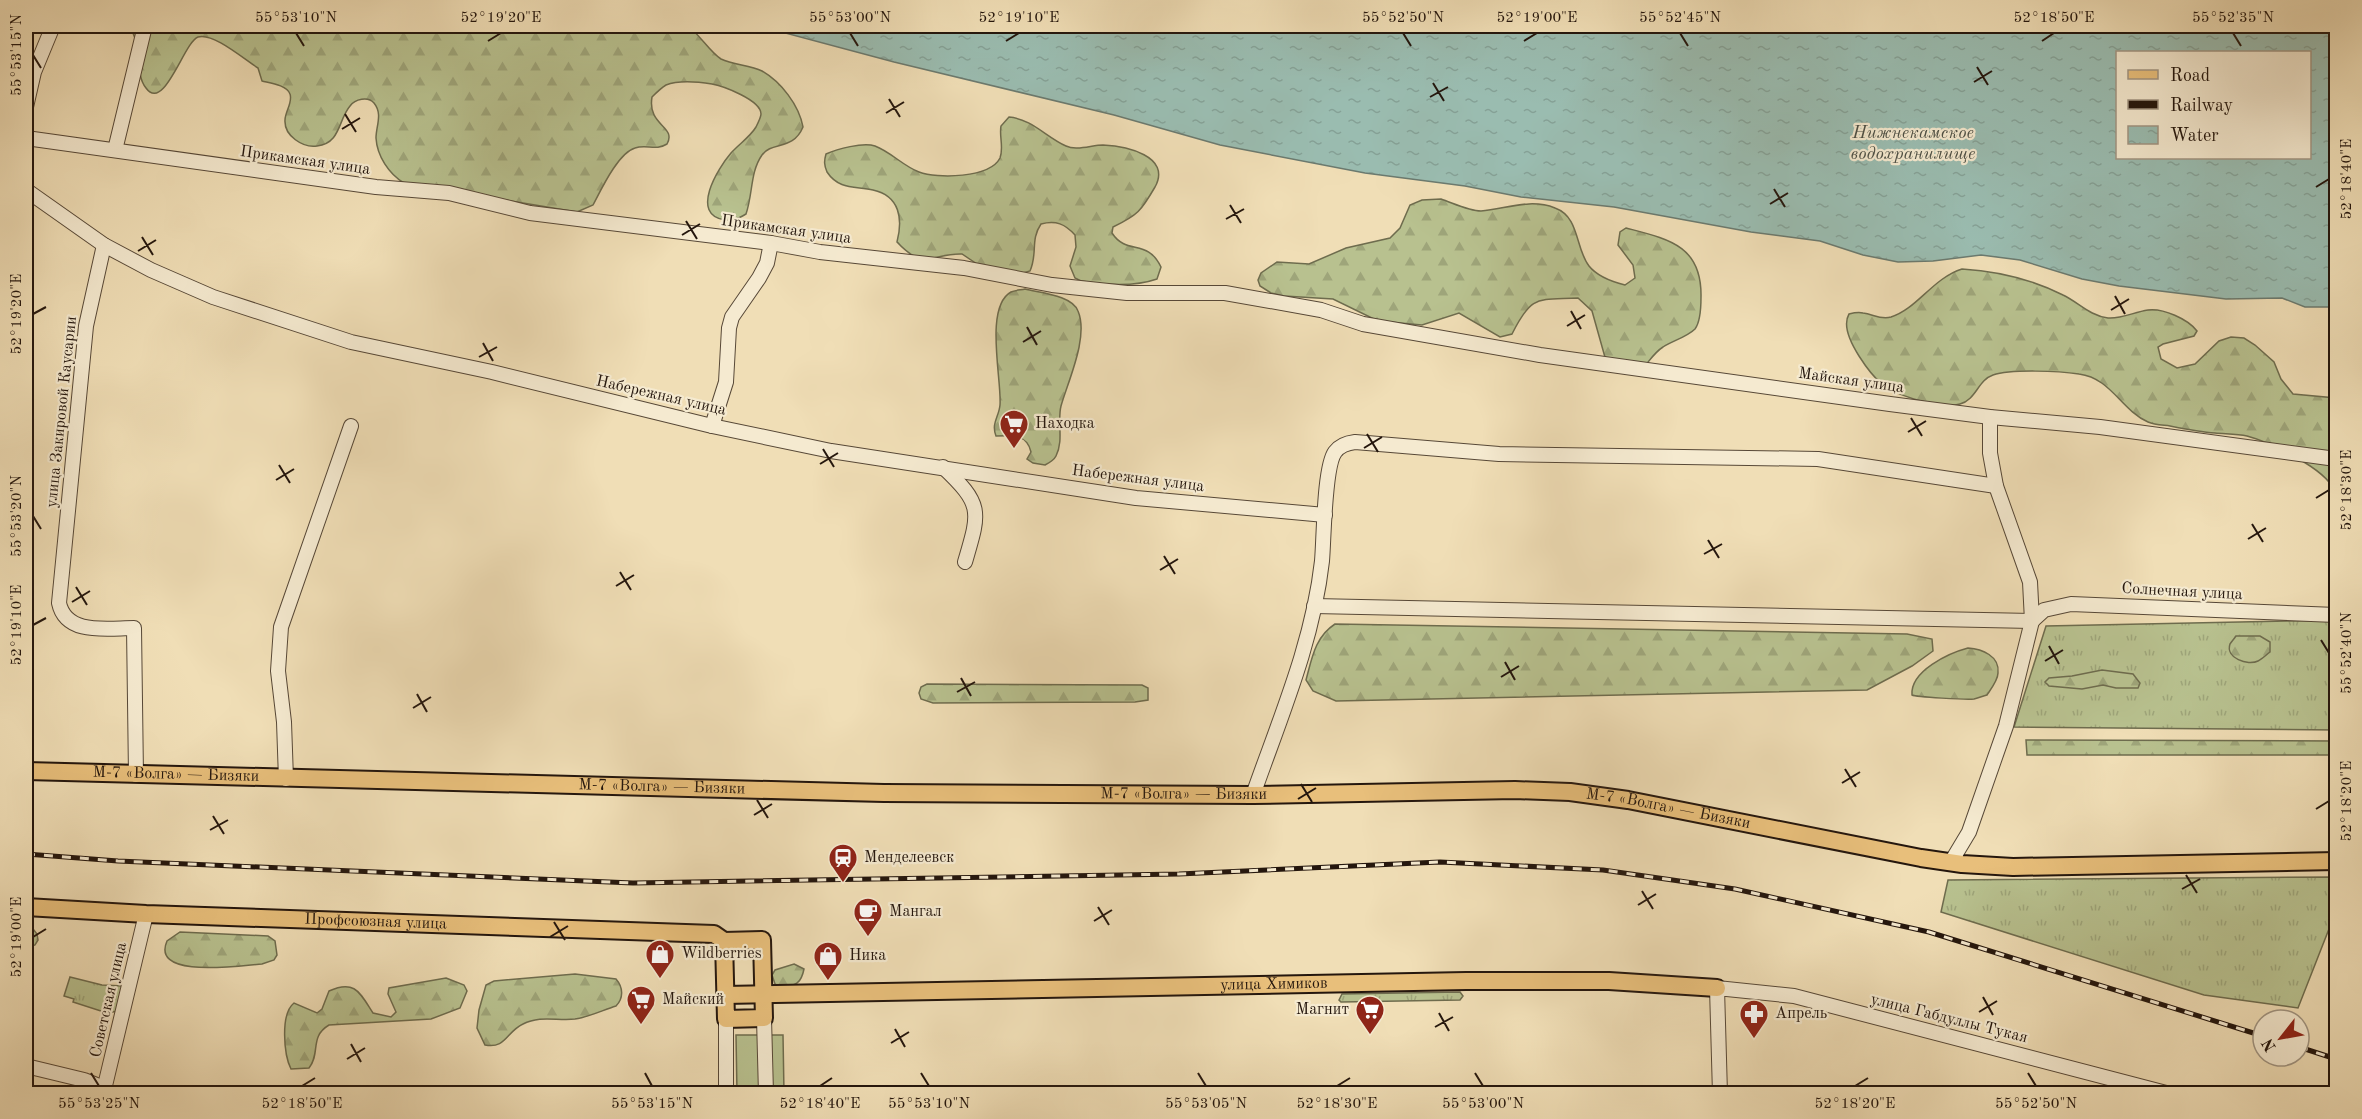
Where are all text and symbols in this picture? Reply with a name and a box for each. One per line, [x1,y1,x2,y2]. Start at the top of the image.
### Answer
text: 55°53'10"N [255,11,337,26]
text: 52°19'20"E [461,11,541,26]
text: 55°53'00"N [809,11,891,26]
text: 52°19'10"E [979,11,1059,26]
text: 55°52'50"N [1362,11,1444,26]
text: 52°19'00"E [1497,11,1577,26]
text: 55°52'45"N [1639,11,1721,26]
text: 52°18'50"E [2014,11,2094,26]
text: 55°52'35"N [2192,11,2274,26]
text: 55°53'15"N [10,14,25,96]
legend [2116,51,2311,159]
text: Road [2170,67,2210,85]
text: Railway [2170,97,2233,115]
water label: Нижнекамское водохранилище [1851,124,1975,163]
text: Water [2170,127,2219,145]
text: 52°18'40"E [2340,139,2355,219]
street label: Прикамская улица [239,144,371,178]
street label: Прикамская улица [720,213,852,247]
text: 52°19'20"E [10,274,25,354]
street label: улица Закировой Каусарии [44,315,80,509]
street label: Майская улица [1797,366,1905,396]
street label: Набережная улица [594,373,728,419]
supermarket icon: Находка [998,408,1030,450]
place label: Находка [1035,416,1095,432]
text: 52°18'30"E [2340,450,2355,530]
street label: Набережная улица [1071,463,1205,495]
text: 55°53'20"N [10,475,25,557]
street label: Солнечная улица [2121,581,2243,603]
text: 52°19'10"E [10,585,25,665]
text: 55°52'40"N [2340,612,2355,694]
text: 52°18'20"E [2340,761,2355,841]
street label: М-7 «Волга» — Бизяки [92,765,260,785]
street label: М-7 «Волга» — Бизяки [578,777,745,797]
street label: М-7 «Волга» — Бизяки [1100,786,1267,803]
street label: М-7 «Волга» — Бизяки [1585,786,1752,832]
station icon: Менделеевск [827,842,859,884]
place label: Менделеевск [864,850,954,866]
cafe icon: Мангал [852,896,884,938]
text: 52°19'00"E [10,897,25,977]
place label: Мангал [889,904,942,920]
street label: Профсоюзная улица [304,912,447,933]
shop icon: Wildberries [644,938,676,980]
shop icon: Ника [812,940,844,982]
street label: Советская улица [88,941,130,1059]
place label: Wildberries [681,946,762,962]
place label: Ника [849,948,886,964]
street label: улица Химиков [1220,976,1328,994]
supermarket icon: Майский [625,984,657,1026]
place label: Майский [662,992,724,1008]
street label: улица Габдуллы Тукая [1869,992,2029,1046]
supermarket icon: Магнит [1354,994,1386,1036]
pharmacy icon: Апрель [1738,998,1770,1040]
place label: Магнит [1296,1002,1349,1018]
place label: Апрель [1775,1006,1827,1022]
north arrow [2251,1008,2311,1068]
text: N [2259,1035,2280,1054]
text: 55°53'25"N [58,1097,140,1112]
text: 52°18'50"E [262,1097,342,1112]
text: 55°53'15"N [611,1097,693,1112]
text: 52°18'40"E [780,1097,860,1112]
text: 55°53'10"N [888,1097,970,1112]
text: 55°53'05"N [1165,1097,1247,1112]
text: 52°18'30"E [1297,1097,1377,1112]
text: 55°53'00"N [1442,1097,1524,1112]
text: 52°18'20"E [1815,1097,1895,1112]
text: 55°52'50"N [1995,1097,2077,1112]

